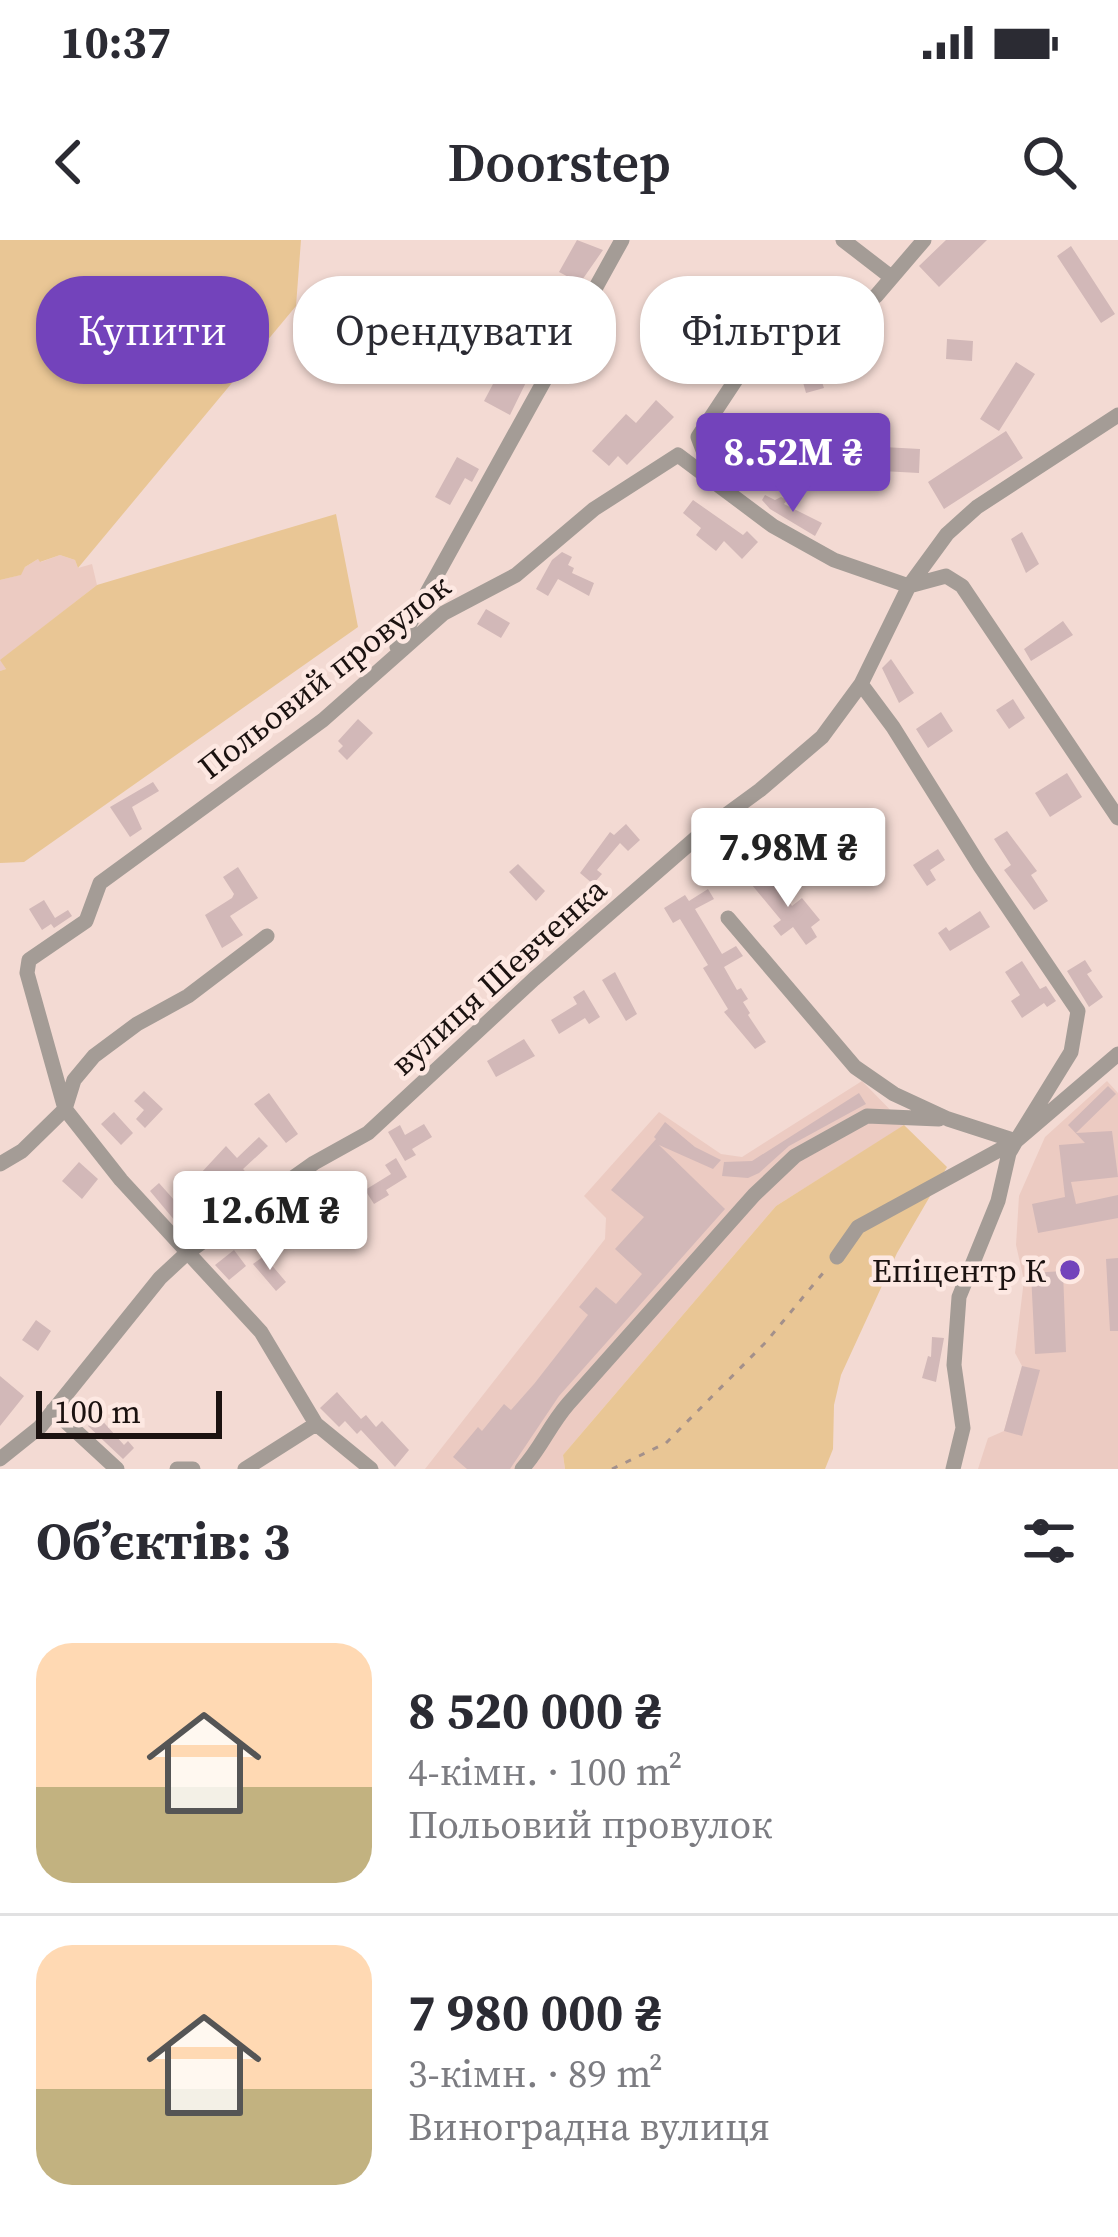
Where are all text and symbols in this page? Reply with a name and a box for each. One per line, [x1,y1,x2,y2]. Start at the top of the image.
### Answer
text: 10:37 [60,11,171,73]
text: Doorstep [447,125,671,199]
icon: back [36,129,102,195]
icon: search [1016,129,1082,195]
chip: Купити [36,276,269,384]
chip: Орендувати [293,276,616,384]
chip: Фільтри [640,276,884,384]
pin: 8.52M ₴ [682,413,904,515]
text: 8.52M ₴ [723,425,863,478]
street label: Польовий провулок [189,564,460,789]
pin: 7.98M ₴ [677,808,899,910]
text: 7.98M ₴ [718,820,858,873]
street label: вулиця Шевченка [381,867,616,1086]
pin: 12.6M ₴ [159,1171,381,1273]
text: 12.6M ₴ [200,1183,340,1236]
place label: Епіцентр К [872,1248,1046,1293]
marker: Епіцентр К [1057,1257,1083,1283]
scale bar [36,1385,222,1438]
text: 100 m [54,1389,141,1434]
text: Об’єктів: 3 [36,1506,290,1576]
icon: filters [1016,1508,1082,1574]
text: 8 520 000 ₴ [408,1675,662,1745]
icon: home [132,1691,276,1835]
text: 4-кімн. · 100 m² [408,1745,682,1798]
text: Польовий провулок [408,1798,773,1851]
text: 7 980 000 ₴ [408,1977,662,2047]
icon: home [132,1993,276,2137]
text: 3-кімн. · 89 m² [408,2047,663,2100]
text: Виноградна вулиця [408,2100,770,2153]

